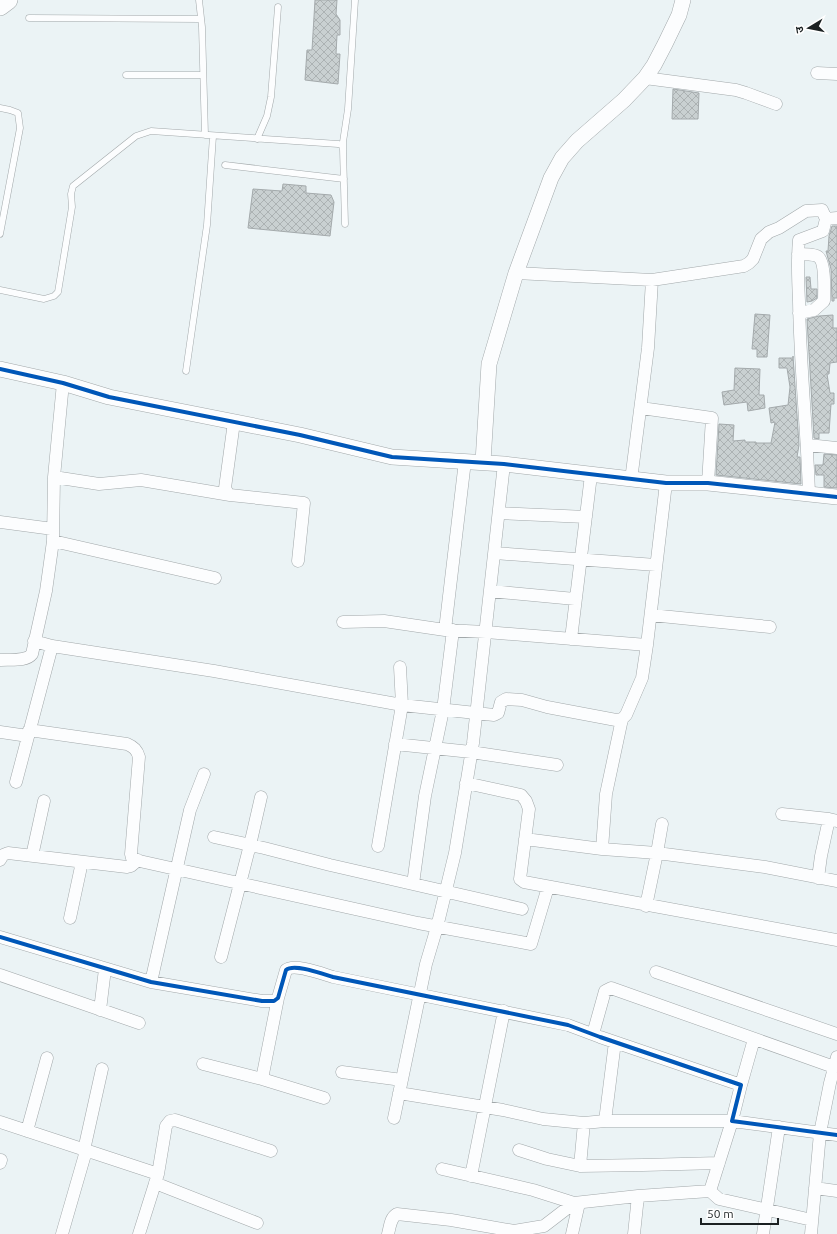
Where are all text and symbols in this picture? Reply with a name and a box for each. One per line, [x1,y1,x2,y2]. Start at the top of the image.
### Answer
north arrow [789,8,829,48]
text: उ [793,25,806,34]
scale bar [701,1200,778,1226]
text: 50 m [707,1207,734,1220]

